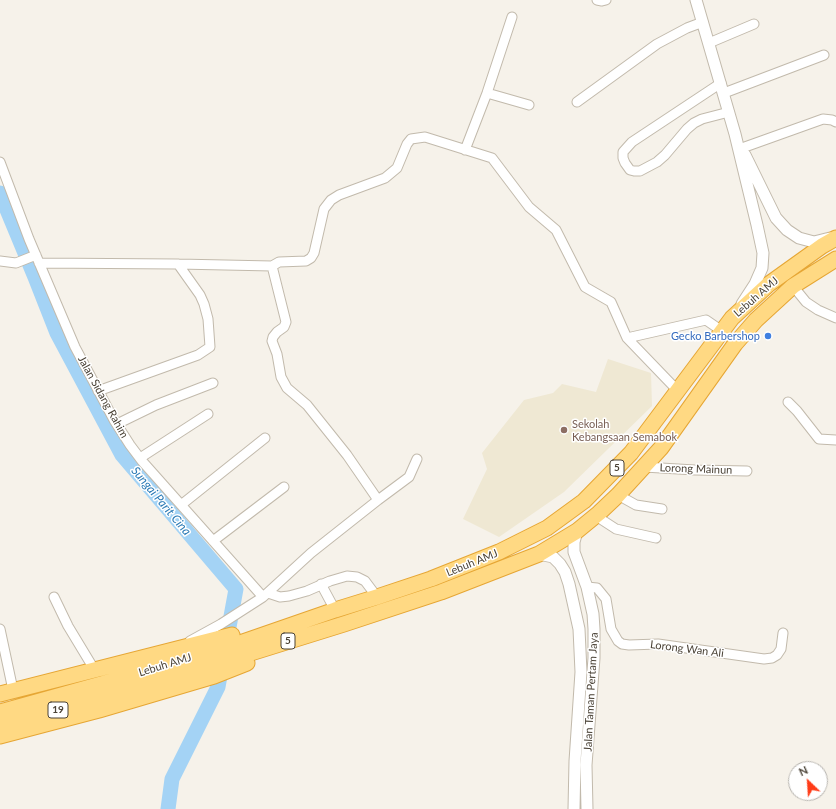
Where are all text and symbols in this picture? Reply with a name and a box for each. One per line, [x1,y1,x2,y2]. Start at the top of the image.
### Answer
street label: Lebuh AMJ [731,274,781,320]
place label: Gecko Barbershop [671,329,760,343]
marker: Gecko Barbershop [763,331,773,341]
street label: Jalan Sidang Rahim [75,354,131,440]
place label: Sekolah Kebangsaan Semabok [572,417,677,443]
marker: Sekolah Kebangsaan Semabok [559,425,569,435]
road number: 5 [610,460,624,476]
street label: Lorong Mainun [659,461,733,477]
water label: Sungai Parit Cina [128,464,194,538]
street label: Lebuh AMJ [444,547,500,579]
street label: Jalan Taman Pertam Jaya [581,632,601,752]
road number: 5 [281,633,295,649]
street label: Lorong Wan Ali [649,638,725,660]
street label: Lebuh AMJ [137,651,193,679]
road number: 19 [48,702,68,718]
north arrow [788,761,828,801]
text: N [797,763,810,778]

